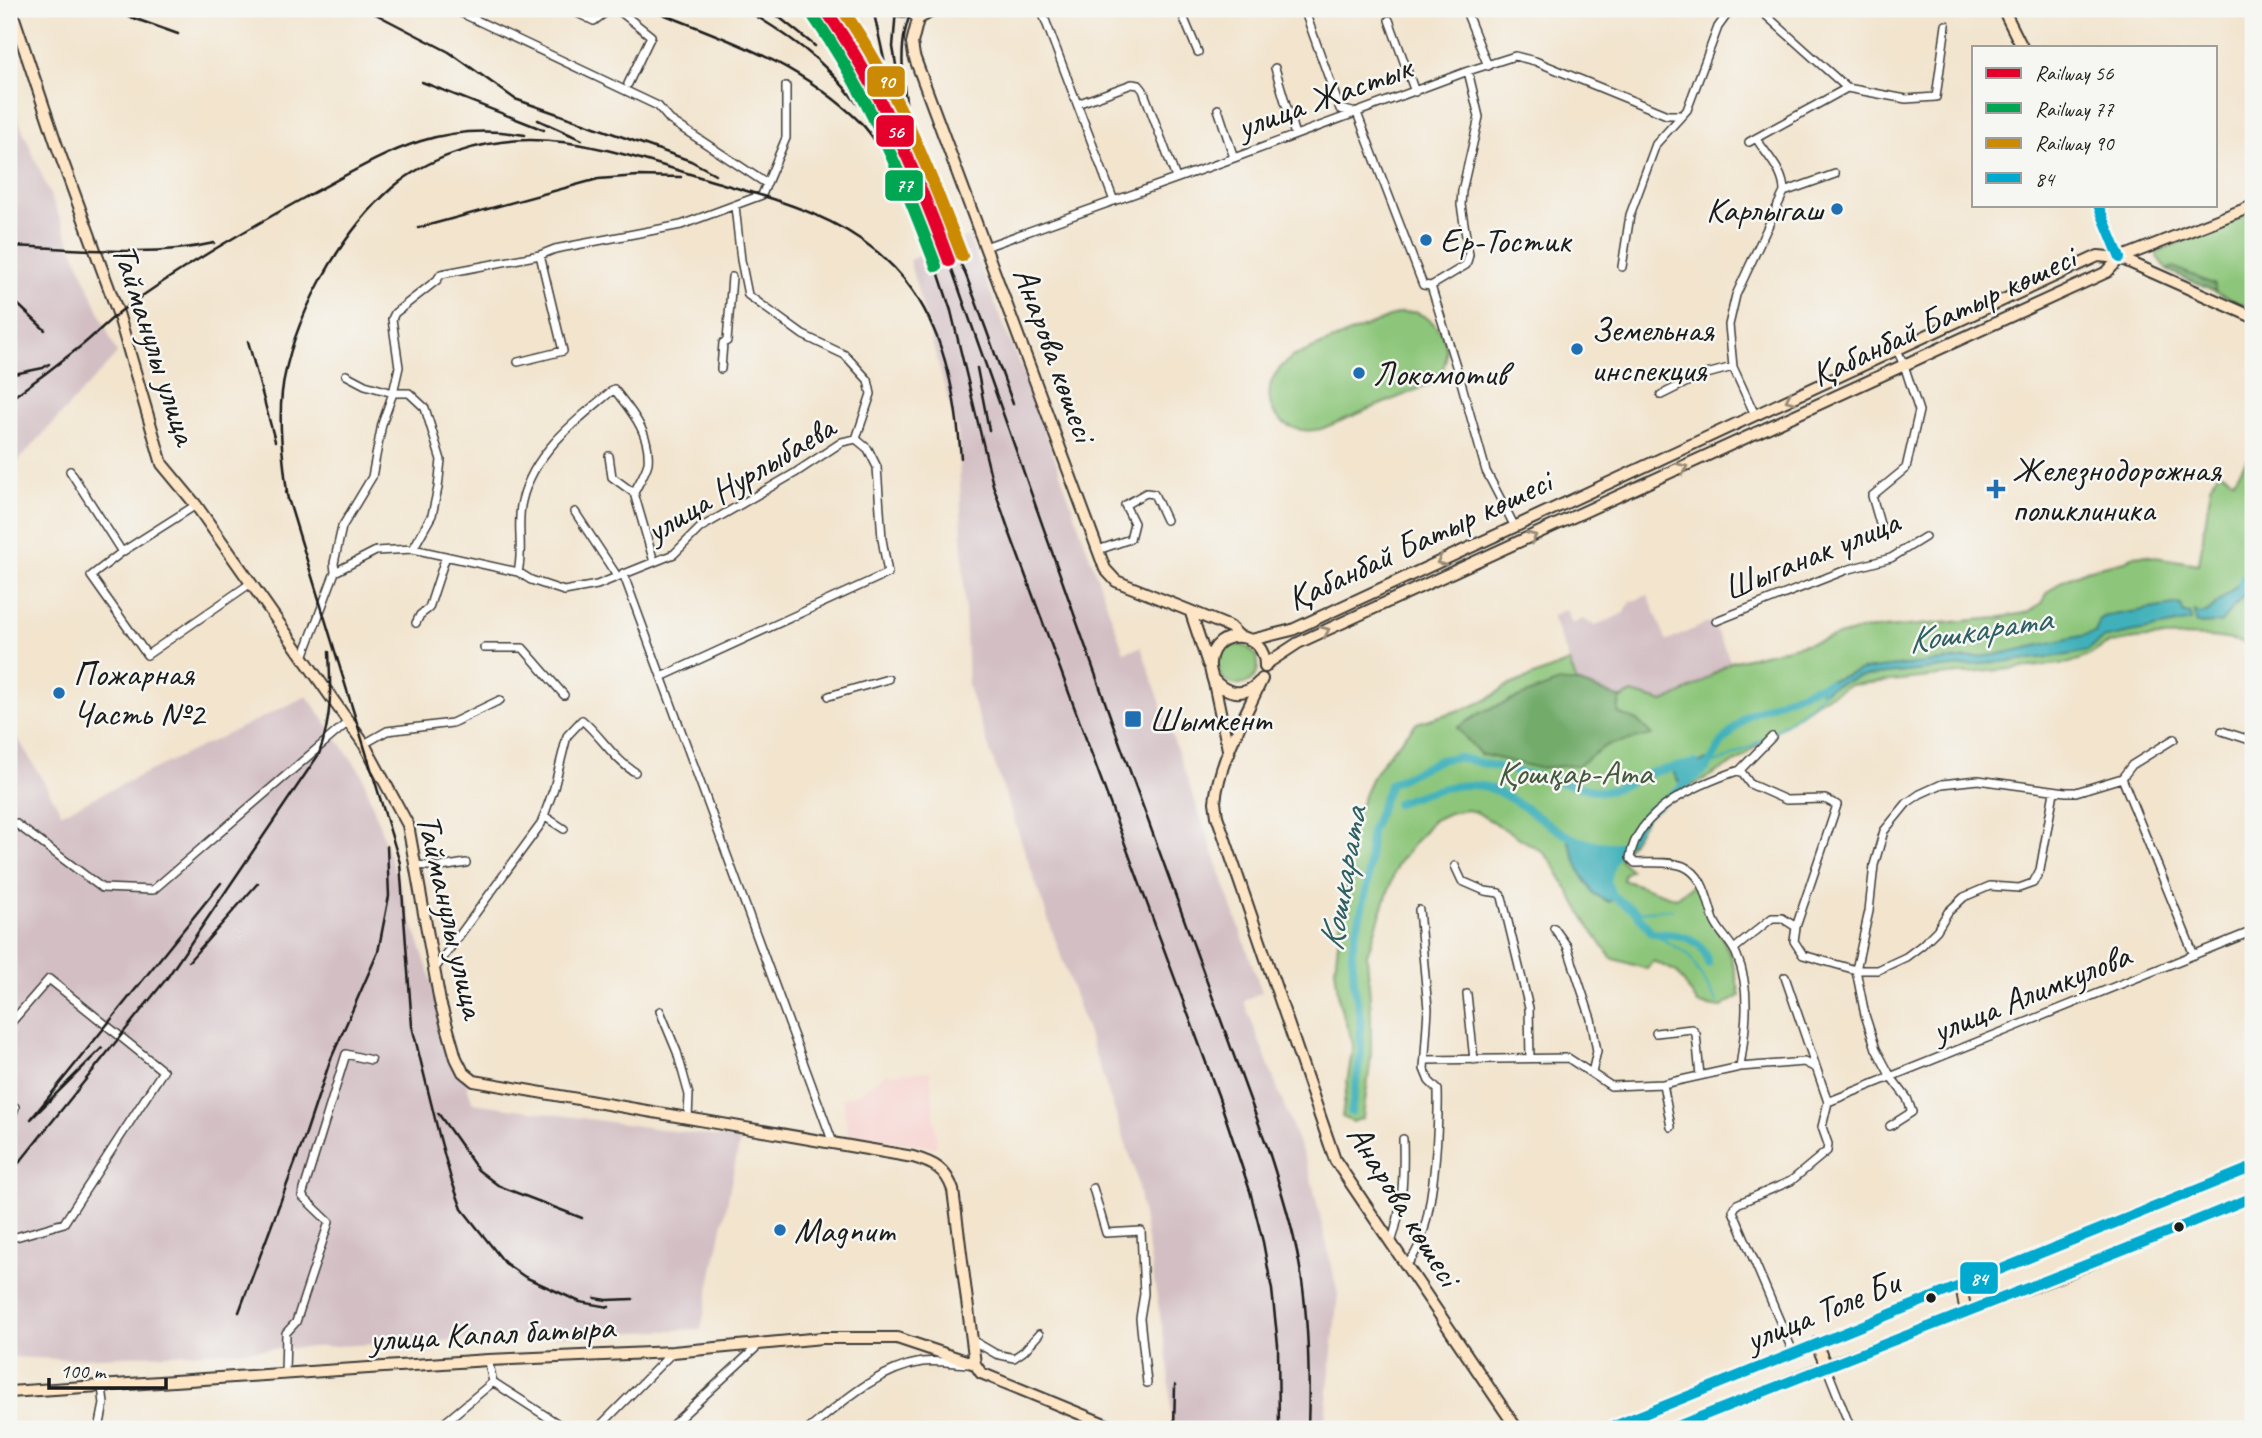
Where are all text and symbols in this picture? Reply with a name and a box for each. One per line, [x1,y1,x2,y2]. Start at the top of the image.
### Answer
street label: улица Жастык [1229,44,1420,150]
legend [1972,46,2216,206]
text: Railway 56 [2035,60,2114,86]
line badge: 90 [866,65,906,98]
text: 90 [878,70,897,94]
text: Railway 77 [2035,96,2115,122]
line badge: 56 [875,114,915,148]
text: 56 [886,120,906,144]
text: Railway 90 [2035,130,2115,156]
text: 84 [2035,166,2056,192]
line badge: 77 [884,169,924,202]
text: 77 [896,174,915,198]
place label: Карлыгаш [1706,187,1825,232]
marker: Карлыгаш [1829,201,1845,217]
place label: Ер-Тостик [1440,218,1573,263]
marker: Ер-Тостик [1418,232,1434,248]
street label: Қабанбай Батыр көшесі [1804,233,2086,397]
street label: Тайманулы улица [101,238,209,452]
street label: Анарова көшесі [1003,261,1109,452]
place label: Земельная инспекция [1591,307,1715,392]
marker: Земельная инспекция [1569,341,1585,357]
place label: Локомотив [1373,351,1515,396]
marker: Локомотив [1351,365,1367,381]
one-way arrow [1785,391,1797,405]
street label: улица Нурлыбаева [636,404,845,554]
place label: Железнодорожная поликлиника [2012,447,2222,532]
street label: Қабанбай Батыр көшесі [1280,457,1562,621]
one-way arrow [1676,462,1688,476]
marker: Железнодорожная поликлиника [1986,479,2006,499]
street label: Шыганак улица [1716,499,1907,611]
one-way arrow [1525,531,1537,545]
one-way arrow [1436,553,1448,567]
water label: Кошкарата [1904,594,2058,663]
one-way arrow [1318,625,1330,639]
place label: Пожарная Часть №2 [73,651,208,736]
marker: Пожарная Часть №2 [51,685,67,701]
place label: Шымкент [1149,697,1273,742]
marker: Шымкент [1123,709,1143,729]
park label: Қошқар-Ата [1497,750,1655,795]
water label: Кошкарата [1306,800,1378,954]
street label: Тайманулы улица [406,810,497,1025]
street label: улица Алимкулова [1923,932,2139,1054]
street label: Анарова көшесі [1337,1116,1474,1298]
place label: Magnum [794,1208,897,1253]
unlabelled marker [2172,1220,2186,1234]
marker: Magnum [772,1222,788,1238]
street label: улица Толе Би [1737,1259,1909,1363]
line badge: 84 [1959,1261,1999,1295]
text: 84 [1970,1267,1990,1291]
unlabelled marker [1924,1291,1938,1305]
street label: улица Капал батыра [366,1304,618,1362]
scale bar [49,1347,166,1391]
text: 100 m [60,1358,107,1384]

